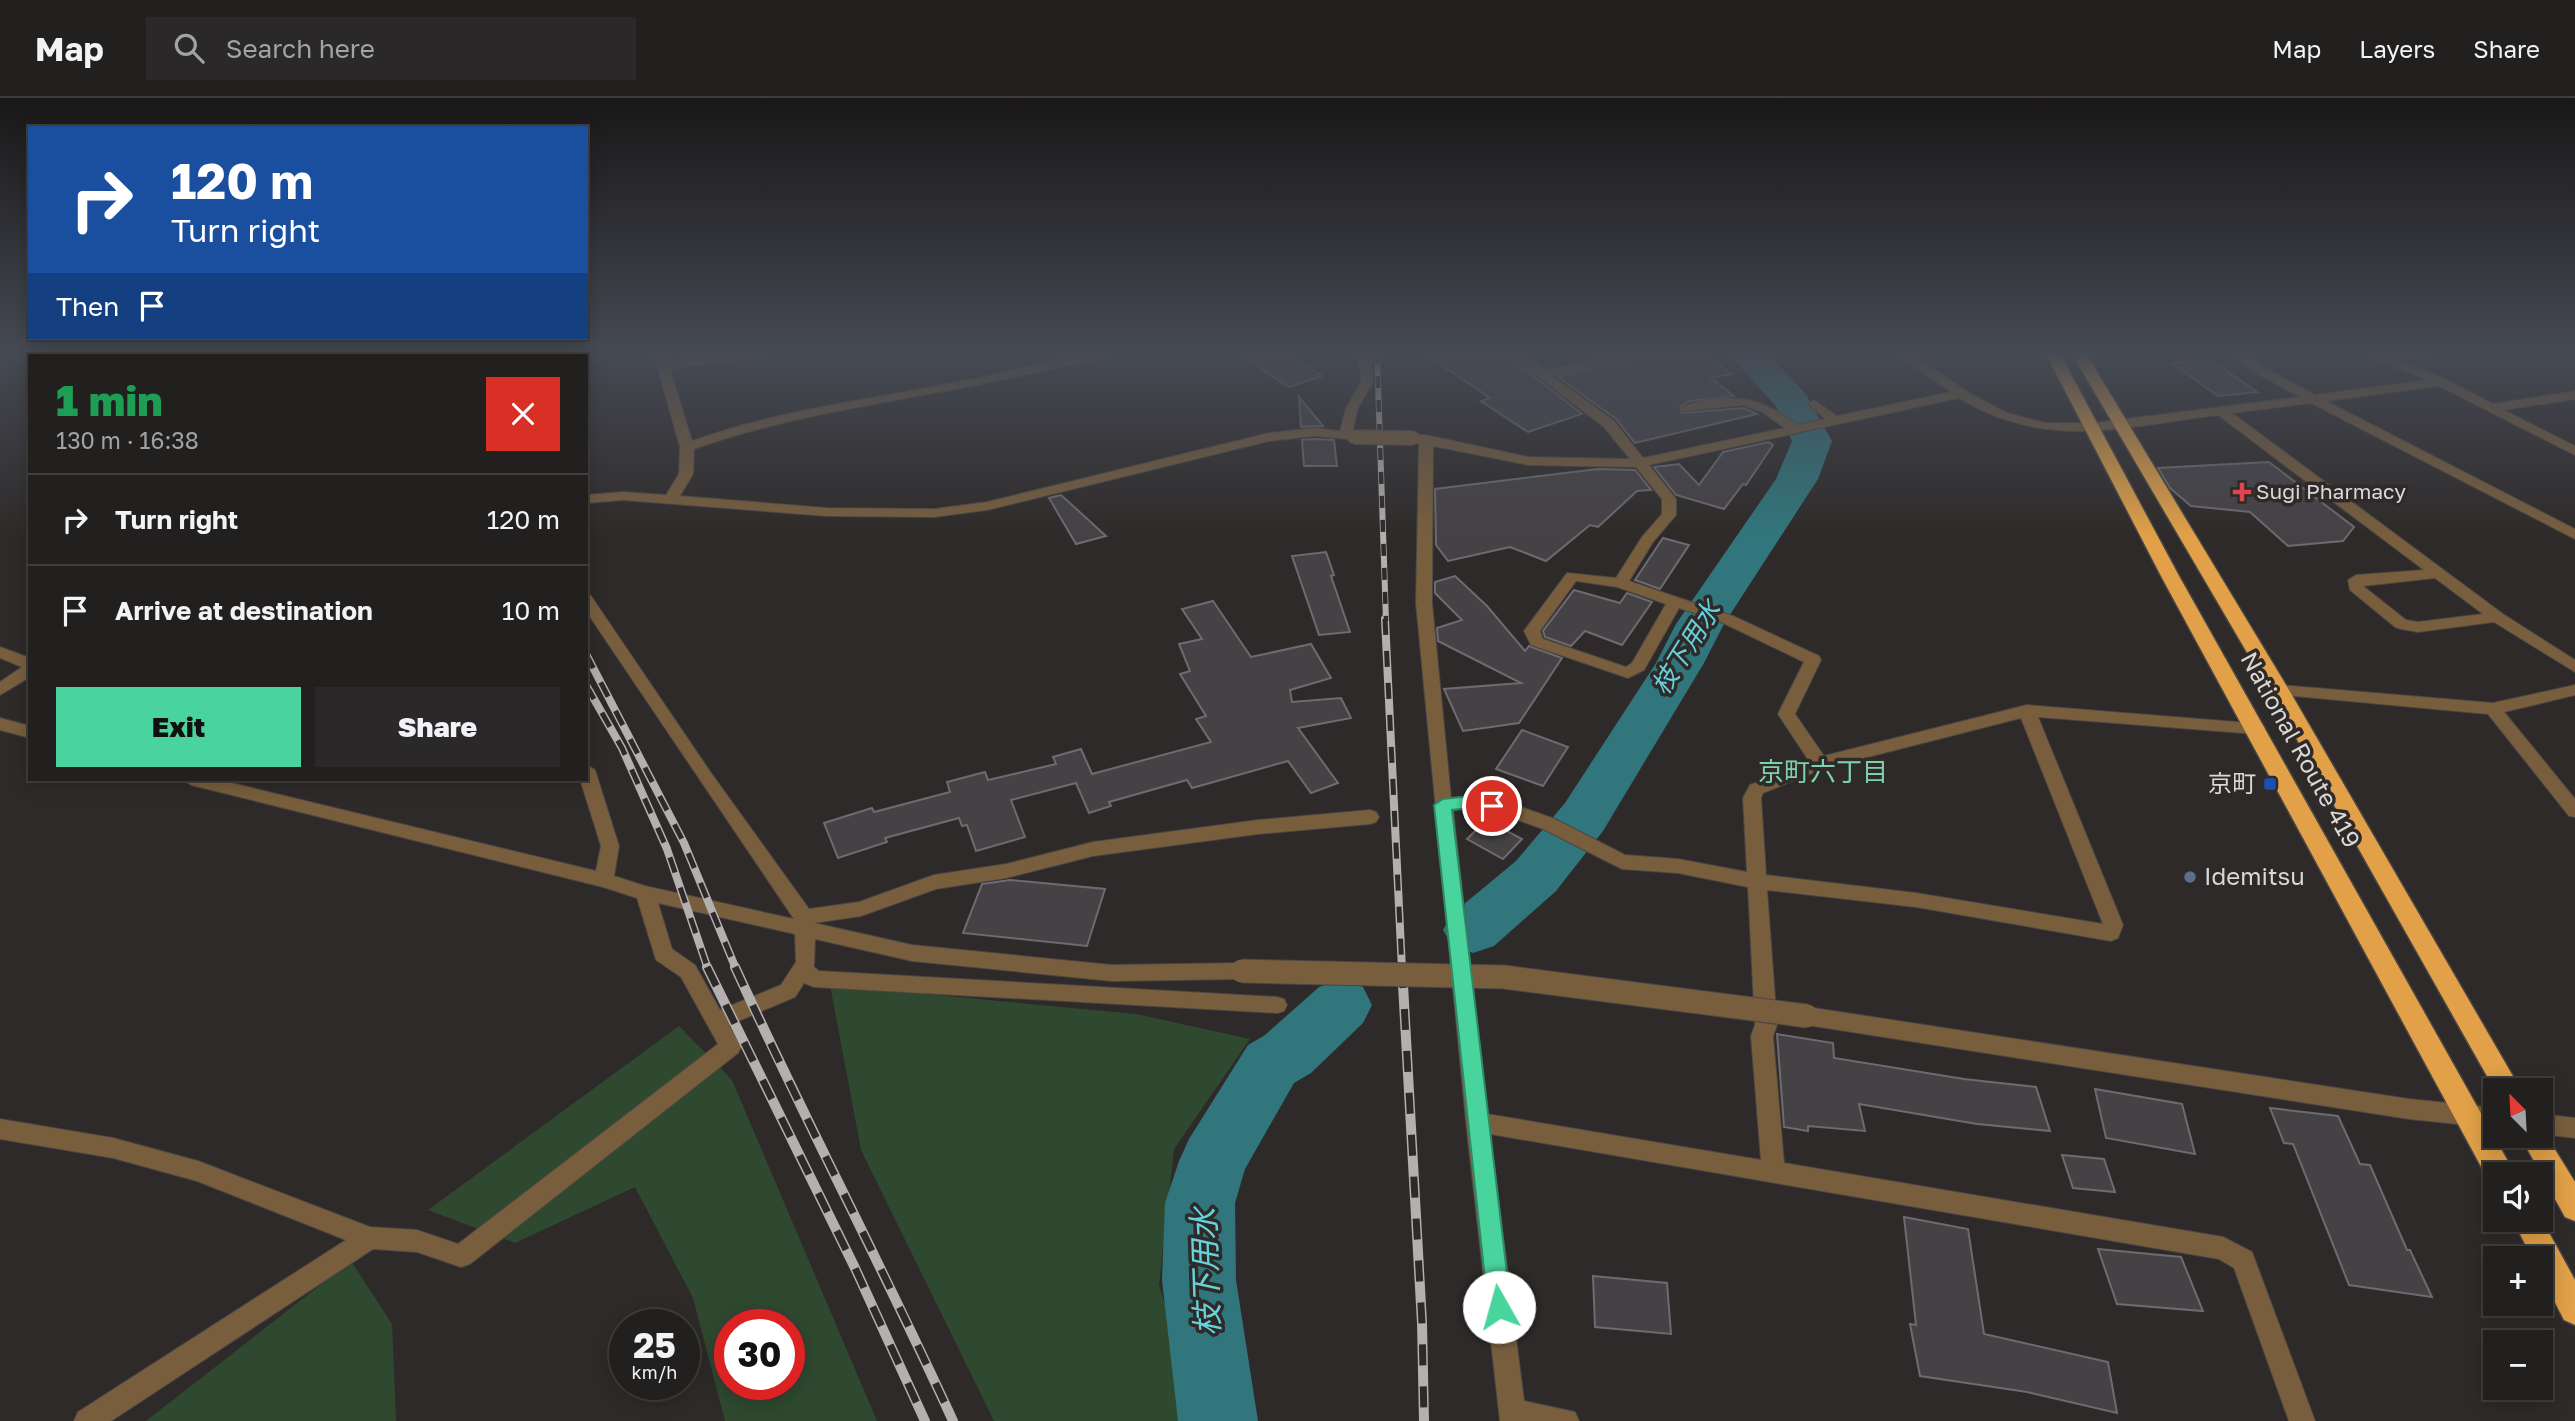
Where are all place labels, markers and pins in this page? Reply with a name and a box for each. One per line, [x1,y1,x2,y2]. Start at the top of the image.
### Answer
place label: Sugi Pharmacy [2256,478,2406,504]
marker: Sugi Pharmacy [2234,484,2250,500]
place label: 京町 [2208,768,2256,797]
pin [1462,776,1522,836]
marker: 京町 [2262,776,2278,792]
place label: Idemitsu [2204,861,2305,890]
marker: Idemitsu [2182,869,2198,885]

